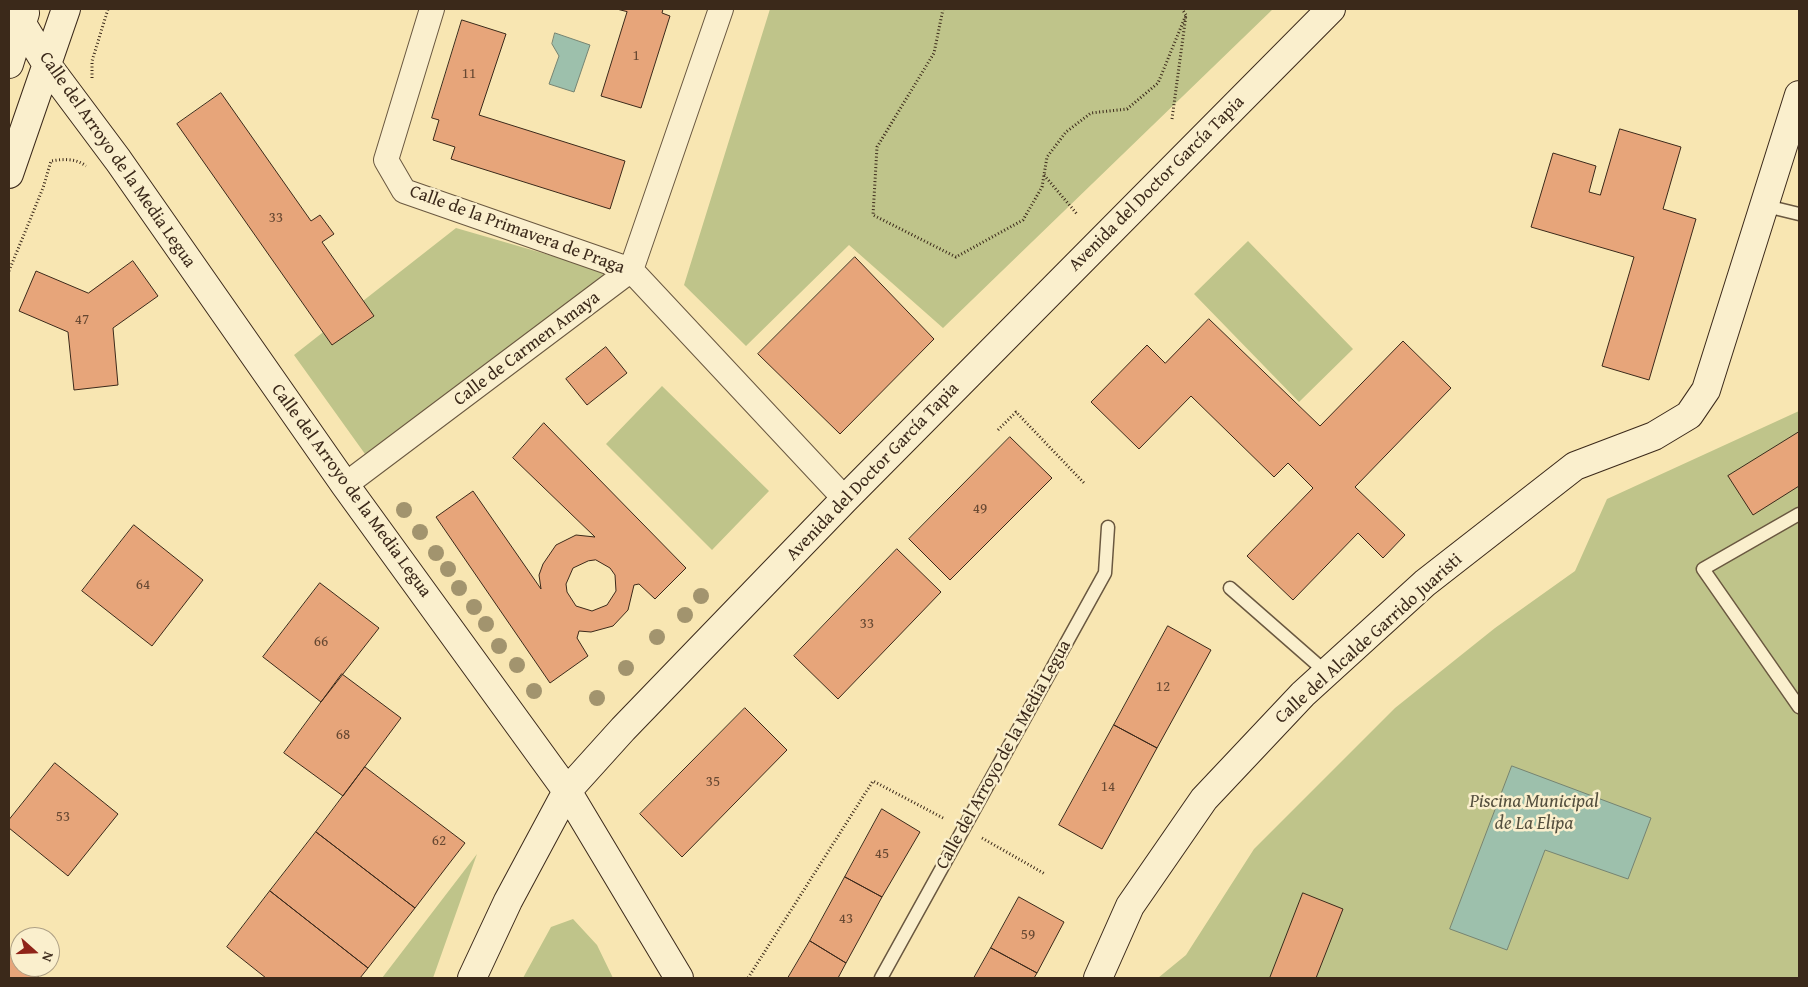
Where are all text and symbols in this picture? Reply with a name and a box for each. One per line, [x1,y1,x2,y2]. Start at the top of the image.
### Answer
house number: 1 [632,47,640,65]
street label: Calle del Arroyo de la Media Legua [34,48,200,272]
house number: 11 [462,65,476,83]
street label: Avenida del Doctor García Tapia [1065,92,1249,276]
street label: Calle de la Primavera de Praga [407,181,627,279]
house number: 33 [269,209,283,227]
street label: Calle de Carmen Amaya [450,287,604,411]
house number: 47 [75,311,89,329]
street label: Avenida del Doctor García Tapia [782,378,964,566]
street label: Calle del Arroyo de la Media Legua [266,380,436,602]
house number: 49 [973,500,987,518]
street label: Calle del Alcalde Garrido Juaristi [1271,549,1467,729]
house number: 64 [136,576,150,594]
house number: 33 [860,615,874,633]
house number: 66 [314,633,328,651]
street label: Calle del Arroyo de la Media Legua [932,637,1076,873]
house number: 12 [1156,678,1170,696]
house number: 68 [336,726,350,744]
house number: 35 [706,773,720,791]
house number: 14 [1101,778,1115,796]
water label: Piscina Municipal de La Elipa [1469,791,1599,835]
house number: 53 [56,808,70,826]
house number: 62 [432,832,446,850]
house number: 45 [875,845,889,863]
house number: 43 [839,910,853,928]
house number: 59 [1021,926,1035,944]
north arrow [10,927,60,977]
text: N [37,949,59,965]

